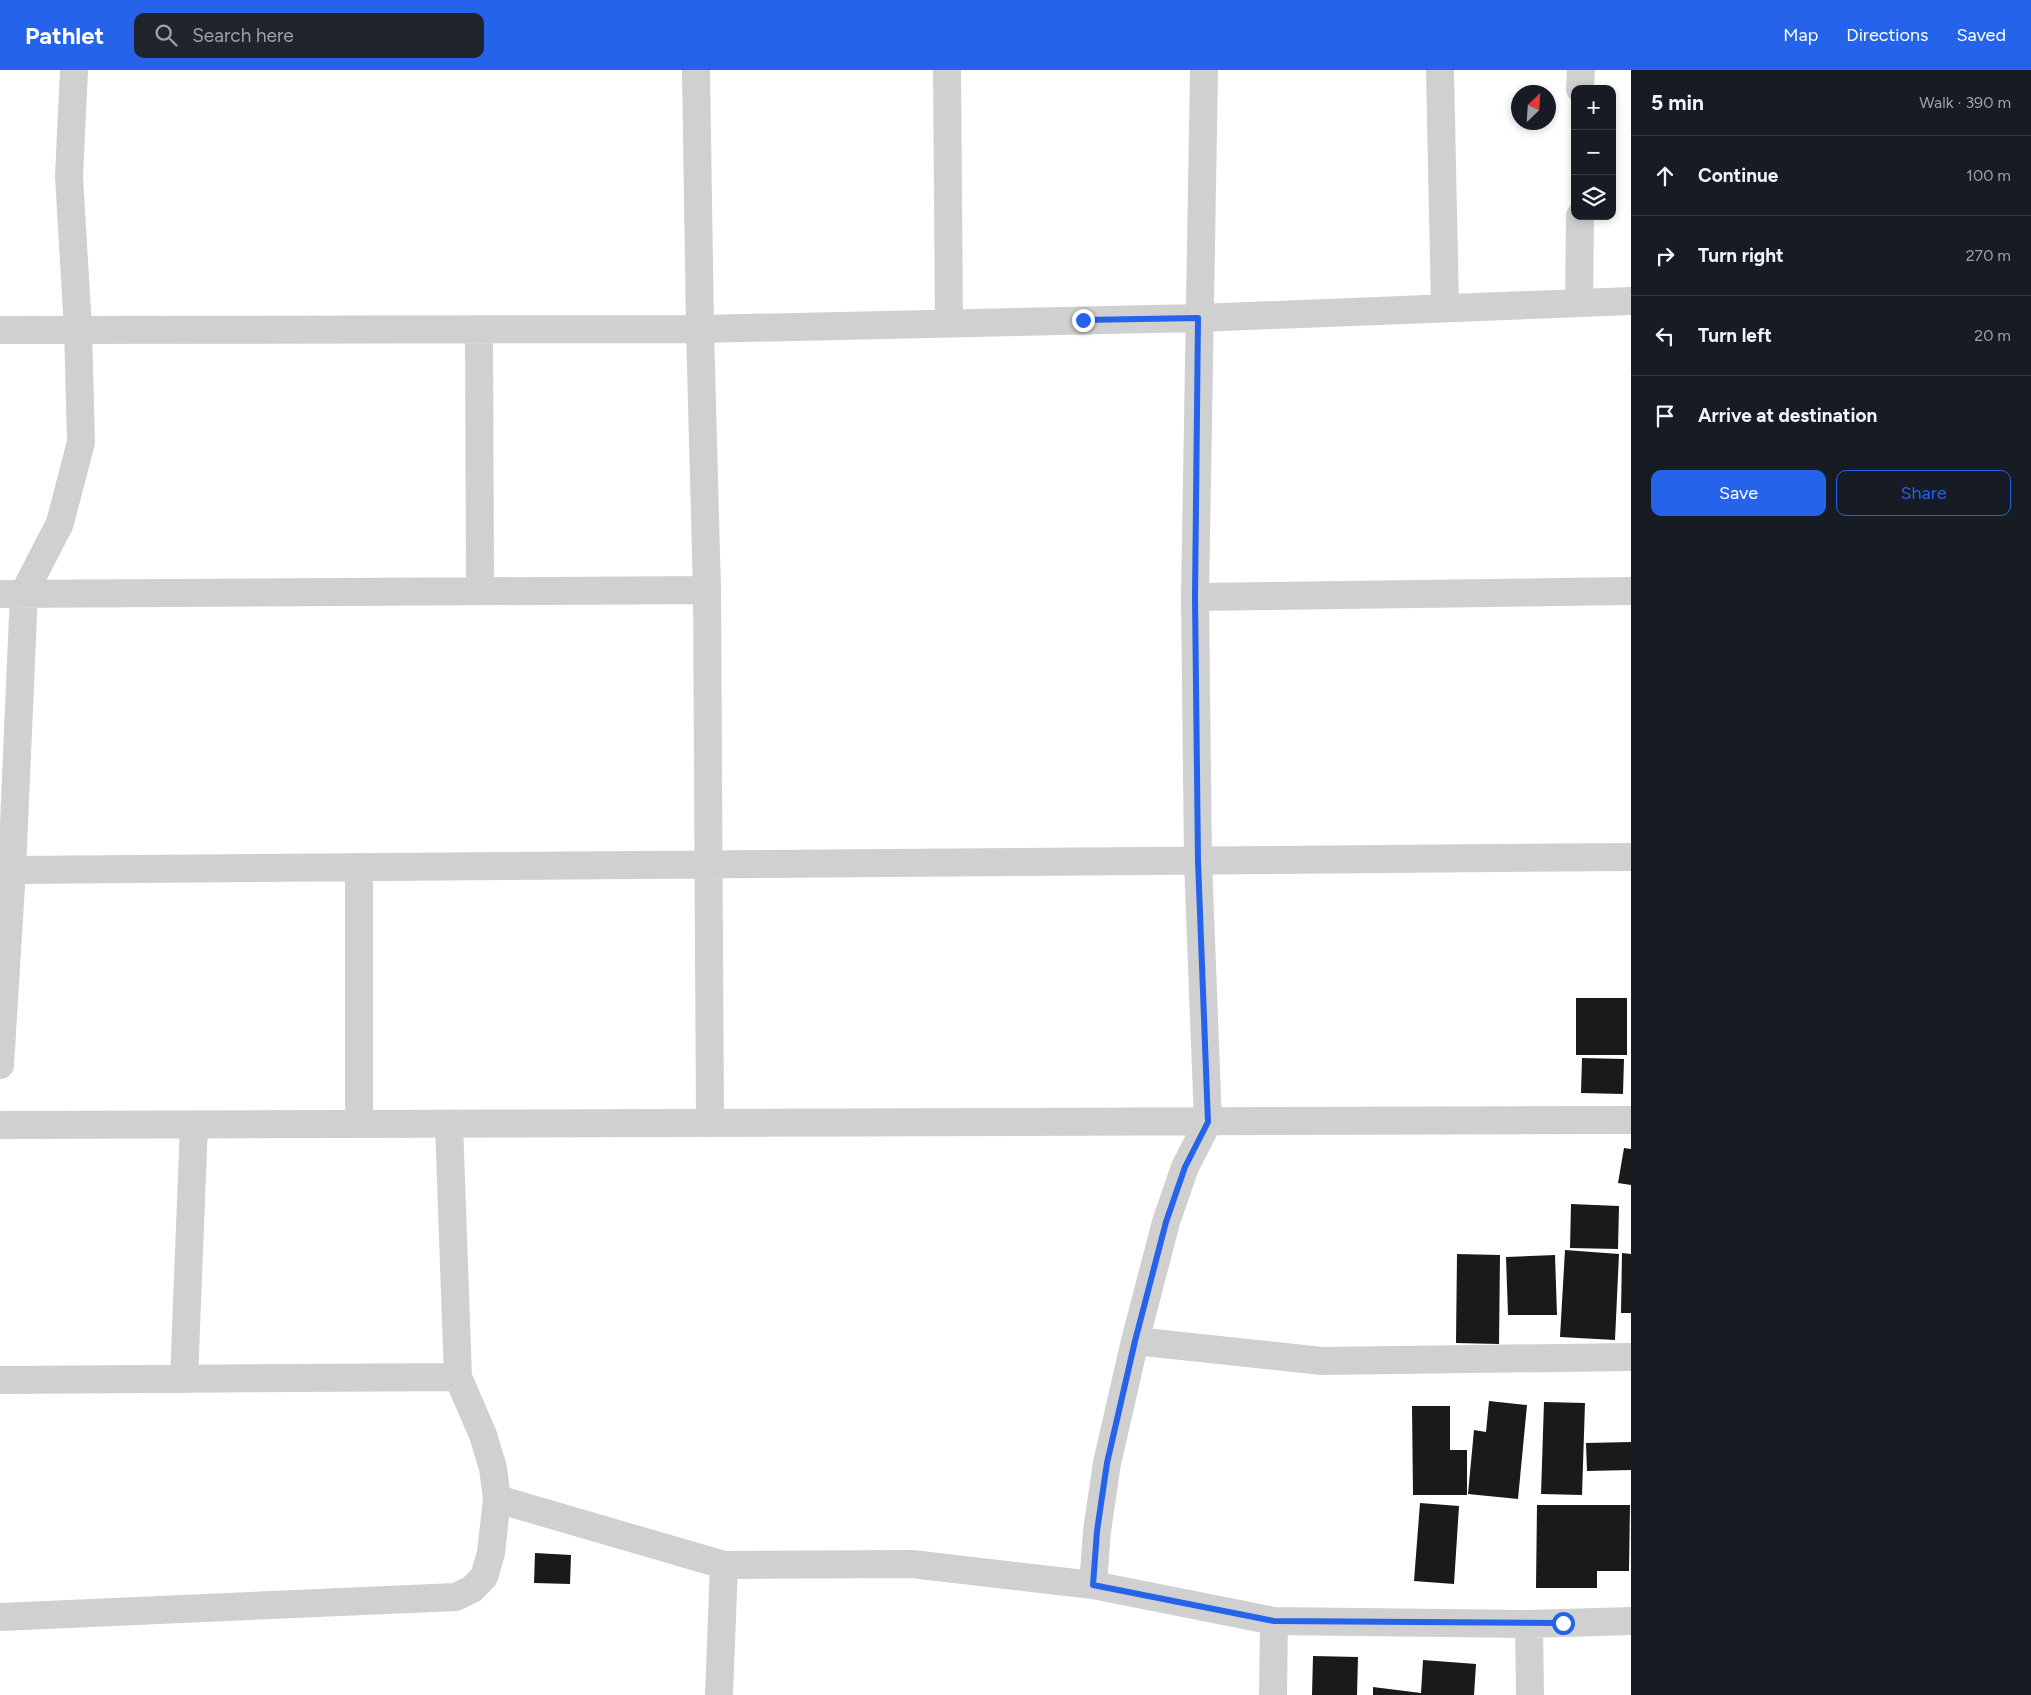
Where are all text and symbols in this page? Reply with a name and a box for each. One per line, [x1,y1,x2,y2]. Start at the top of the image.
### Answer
search box [134,13,484,58]
text: Pathlet [25,21,104,50]
icon: search [152,21,180,49]
text: Search here [192,24,294,47]
text: Map [1783,24,1818,46]
text: Directions [1846,24,1928,46]
text: Saved [1956,24,2006,46]
north arrow [1511,85,1556,130]
map controls [1571,85,1616,220]
button: + [1571,85,1616,130]
text: 5 min [1651,90,1704,115]
text: Walk · 390 m [1919,93,2011,112]
button: − [1571,130,1616,175]
icon: ahead [1651,162,1679,190]
text: Continue [1698,164,1778,187]
text: 100 m [1966,166,2011,185]
button: layers [1571,175,1616,220]
icon: right [1651,242,1679,270]
text: Turn right [1698,244,1784,267]
text: 270 m [1966,246,2011,265]
route end [1072,309,1095,332]
icon: left [1651,322,1679,350]
text: Turn left [1698,324,1772,347]
text: 20 m [1974,326,2011,345]
icon: arrive [1651,402,1679,430]
text: Arrive at destination [1698,404,1877,427]
button: Save [1651,470,1826,516]
button: Share [1836,470,2011,516]
route start [1552,1612,1575,1635]

